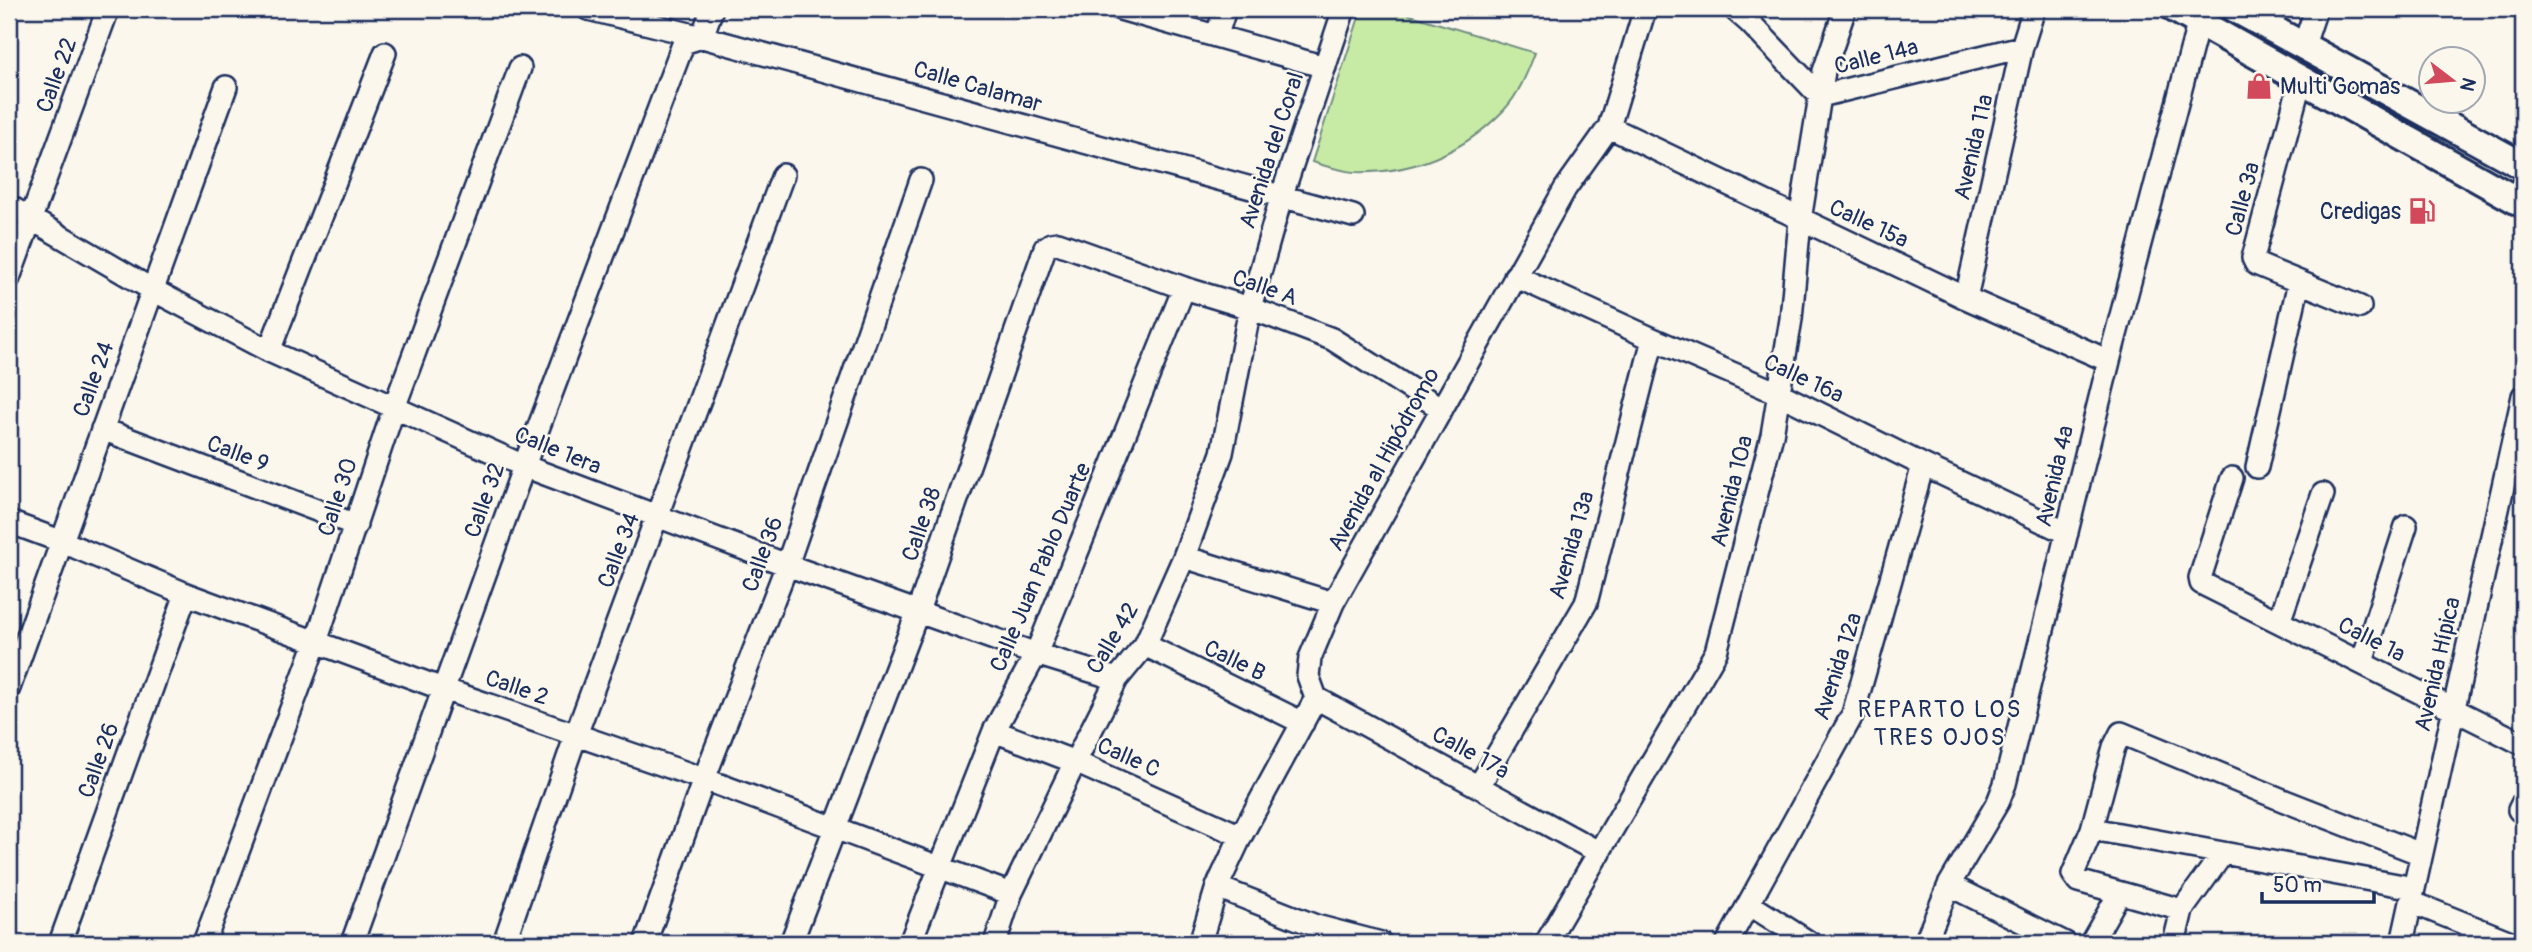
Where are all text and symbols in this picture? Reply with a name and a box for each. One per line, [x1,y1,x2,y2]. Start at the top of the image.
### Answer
street label: Calle 14a [1831,32,1921,81]
street label: Calle 22 [30,34,83,117]
north arrow [2416,46,2486,116]
street label: Calle Calamar [910,54,1046,119]
street label: Avenida del Coral [1232,68,1310,232]
shop icon: Multi Gomas [2244,71,2274,101]
place label: Multi Gomas [2280,72,2400,101]
text: N [2454,75,2481,94]
street label: Avenida 11a [1947,91,2000,203]
street label: Calle 3a [2219,159,2266,239]
street label: Calle 15a [1824,192,1913,254]
fuel station icon: Credigas [2407,196,2437,226]
place label: Credigas [2320,197,2401,226]
street label: Calle A [1228,263,1301,312]
street label: Calle 24 [66,337,120,421]
street label: Calle 16a [1759,347,1849,410]
street label: Avenida al Hipódromo [1321,362,1446,556]
street label: Calle 1era [510,420,606,481]
street label: Avenida 4a [2029,423,2080,530]
street label: Calle 9 [203,428,273,478]
street label: Avenida 10a [1704,432,1759,550]
street label: Calle 30 [311,454,364,540]
street label: Calle Juan Pablo Duarte [983,458,1098,676]
street label: Calle 32 [458,459,511,542]
street label: Calle 38 [895,483,948,565]
street label: Avenida 13a [1542,488,1601,603]
street label: Calle 34 [591,508,646,592]
street label: Calle 36 [735,512,790,596]
street label: Avenida Hípica [2408,594,2467,734]
street label: Calle 42 [1080,597,1145,679]
street label: Avenida 12a [1806,609,1868,724]
street label: Calle 1a [2333,610,2410,669]
street label: Calle B [1199,633,1270,688]
street label: Calle 2 [481,663,552,712]
district label: REPARTO LOS TRES OJOS [1858,695,2023,752]
street label: Calle 26 [71,718,126,802]
street label: Calle 17a [1427,719,1515,785]
street label: Calle C [1093,731,1165,784]
scale bar [2262,861,2374,905]
text: 50 m [2273,872,2322,899]

